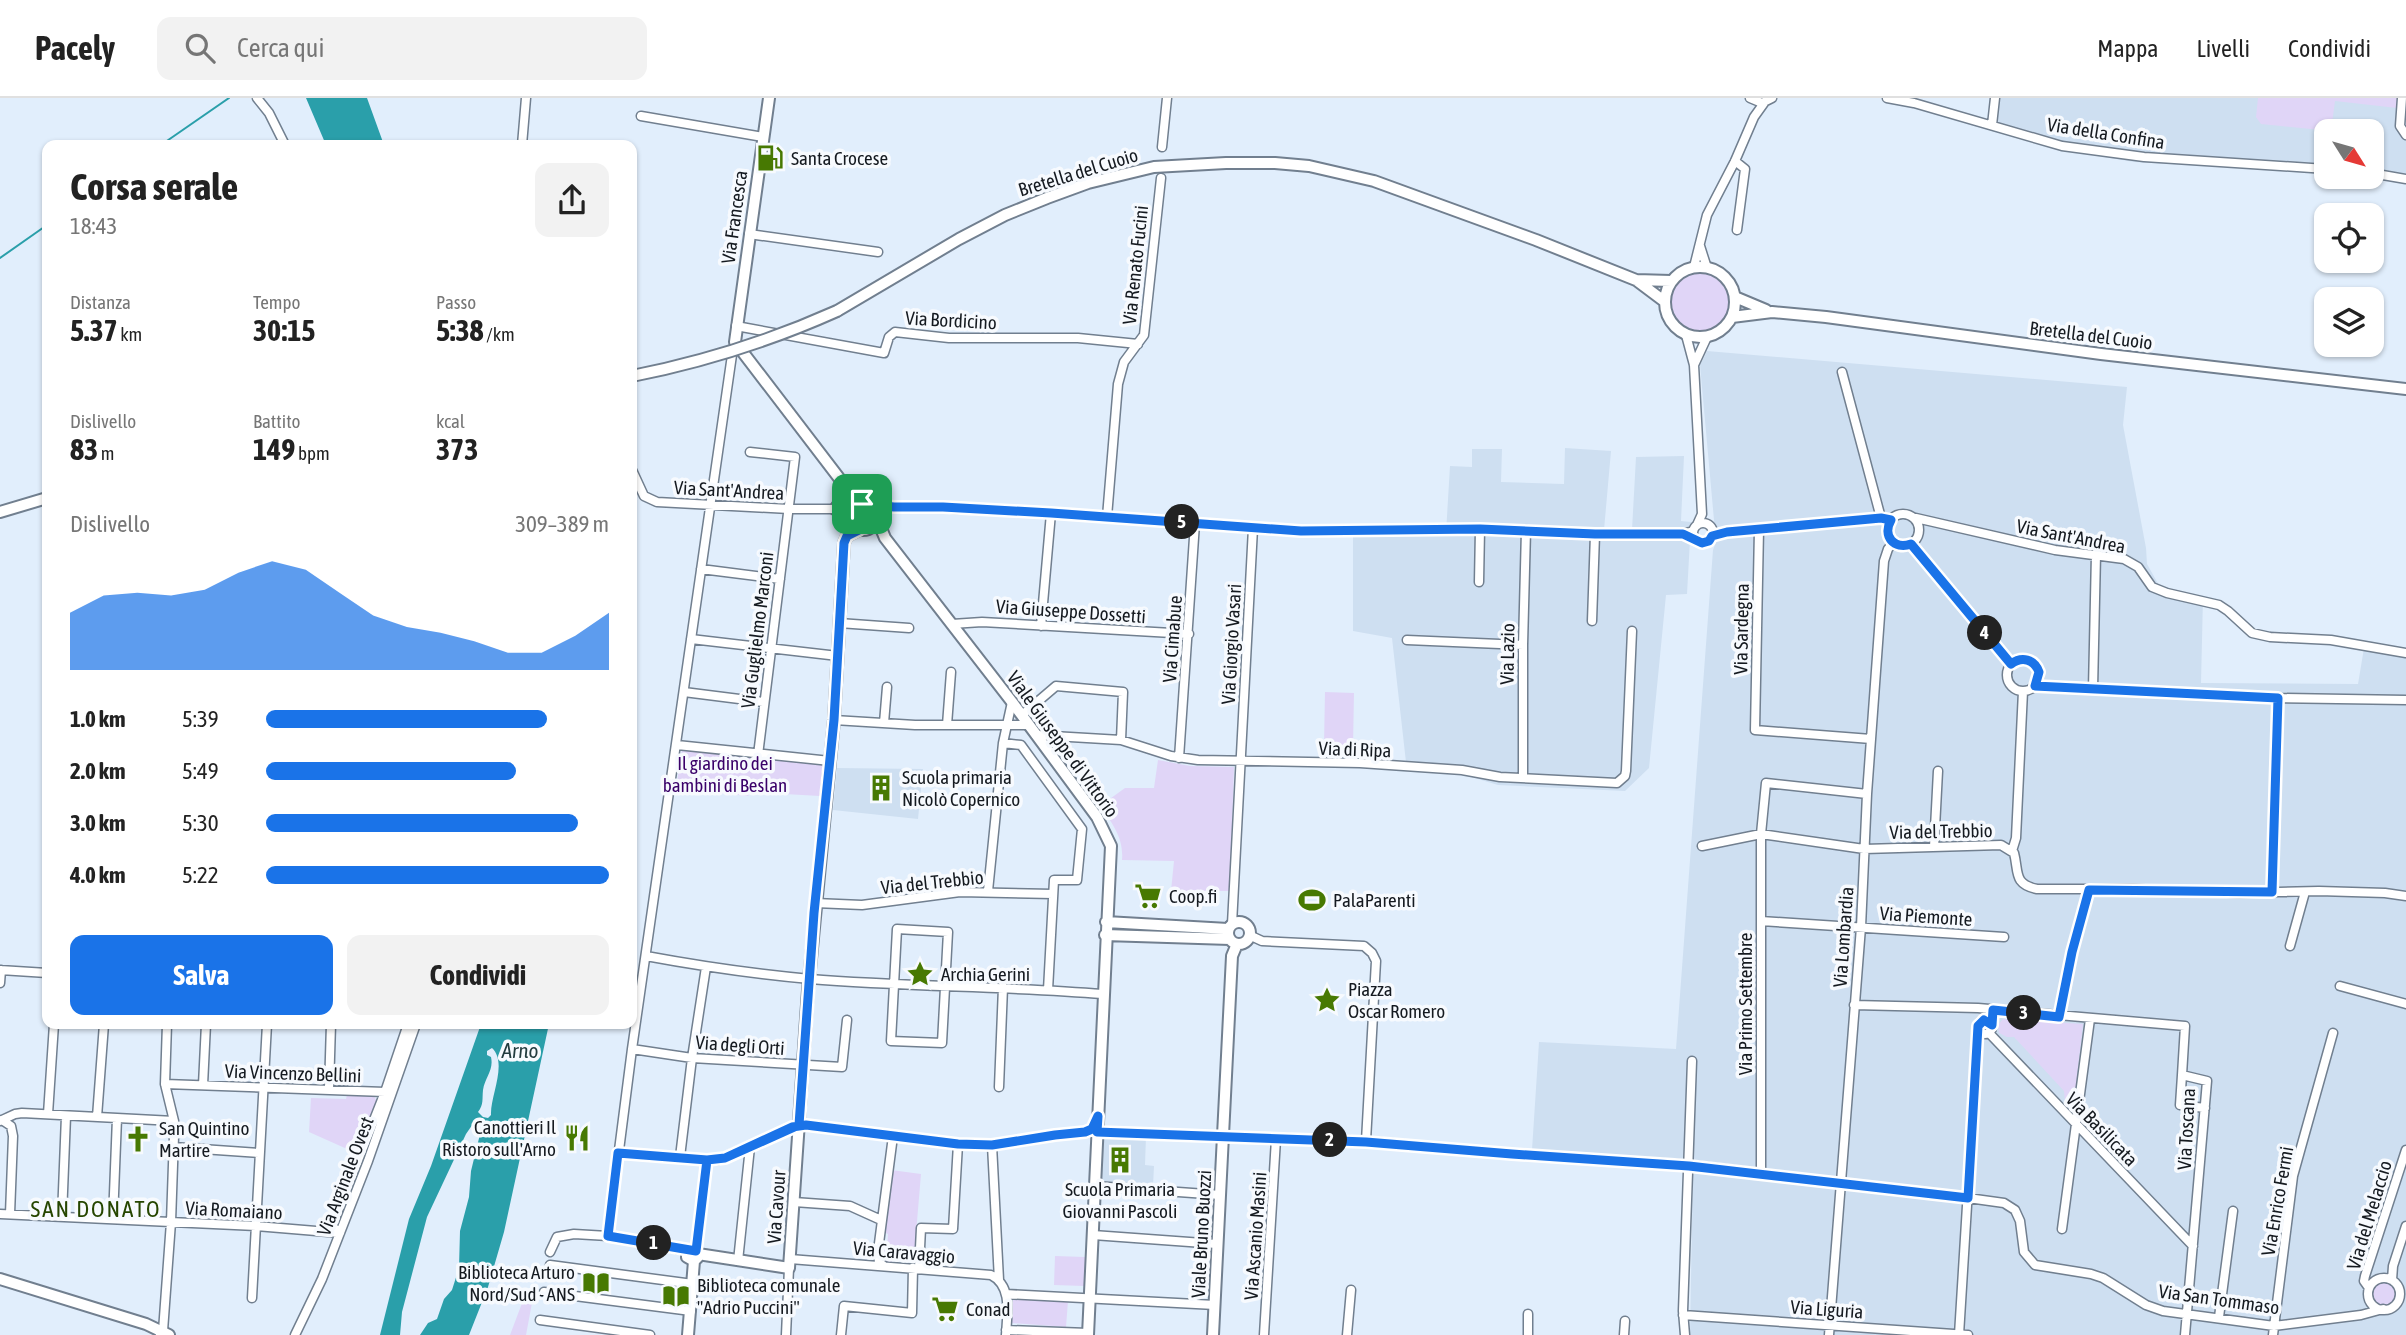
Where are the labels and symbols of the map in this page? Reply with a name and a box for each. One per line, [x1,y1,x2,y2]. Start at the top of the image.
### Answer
street label: Via della Confina [2046,113,2166,153]
north arrow [2314,119,2384,189]
fuel station icon: Santa Crocese [755,143,785,173]
street label: Bretella del Cuoio [1016,143,1141,201]
place label: Santa Crocese [791,147,888,169]
street label: Via Francesca [717,169,751,265]
street label: Via Renato Fucini [1118,204,1152,326]
street label: Via Bordicino [905,307,997,333]
street label: Bretella del Cuoio [2028,317,2154,353]
pin [832,474,892,534]
street label: Via Sant'Andrea [673,476,785,504]
pin: 5 [1164,504,1200,540]
street label: Via Sant'Andrea [2015,515,2127,557]
street label: Via Guglielmo Marconi [736,550,778,710]
street label: Via Giorgio Vasari [1217,583,1245,705]
street label: Via Sardegna [1729,583,1753,675]
street label: Via Giuseppe Dossetti [995,595,1147,627]
street label: Via Cimabue [1158,595,1186,683]
pin: 4 [1968,616,2002,650]
street label: Via Lazio [1495,623,1519,685]
street label: Viale Giuseppe di Vittorio [1003,667,1123,821]
street label: Via di Ripa [1318,737,1392,761]
park label: Il giardino dei bambini di Beslan [663,752,787,796]
place label: Scuola primaria Nicolò Copernico [902,766,1020,810]
building icon: Scuola primaria Nicolò Copernico [866,773,896,803]
street label: Via del Trebbio [1889,819,1993,843]
street label: Via del Trebbio [880,866,984,898]
supermarket icon: Coop.fi [1133,881,1163,911]
place label: Coop.fi [1169,885,1217,907]
sports icon: PalaParenti [1297,885,1327,915]
street label: Via Lombardia [1829,886,1857,988]
place label: PalaParenti [1333,889,1416,911]
street label: Via Piemonte [1879,902,1973,930]
street label: Via Primo Settembre [1734,933,1756,1075]
place icon: Archia Gerini [905,959,935,989]
place label: Archia Gerini [941,963,1030,985]
place label: Piazza Oscar Romero [1348,978,1445,1022]
place icon: Piazza Oscar Romero [1312,985,1342,1015]
pin: 3 [2007,996,2042,1030]
street label: Via degli Orti [695,1031,785,1059]
water label: Arno [501,1038,538,1062]
street label: Via Vincenzo Bellini [224,1060,362,1086]
street label: Via Basilicata [2062,1088,2142,1170]
street label: Via Toscana [2173,1088,2199,1170]
street label: Via Arginale Ovest [312,1113,378,1239]
place label: Canottieri Il Ristoro sull'Arno [442,1116,556,1160]
place label: San Quintino Martire [159,1117,250,1161]
pin: 2 [1312,1122,1348,1158]
restaurant icon: Canottieri Il Ristoro sull'Arno [562,1123,592,1153]
church icon: San Quintino Martire [123,1124,153,1154]
building icon: Scuola Primaria Giovanni Pascoli [1105,1145,1135,1175]
street label: Via Enrico Fermi [2257,1145,2297,1257]
street label: Via del Melaccio [2342,1158,2396,1272]
street label: Via Cavour [762,1169,790,1245]
street label: Viale Bruno Buozzi [1187,1169,1215,1299]
street label: Via Ascanio Masini [1240,1171,1270,1301]
place label: Scuola Primaria Giovanni Pascoli [1063,1178,1177,1222]
district label: SAN DONATO [31,1196,161,1222]
street label: Via Romaiano [185,1196,283,1224]
pin: 1 [636,1226,672,1260]
street label: Via Caravaggio [852,1237,956,1267]
place label: Biblioteca Arturo Nord/Sud - ANS [458,1261,575,1305]
library icon: Biblioteca Arturo Nord/Sud - ANS [581,1268,611,1298]
place label: Biblioteca comunale "Adrio Puccini" [697,1274,840,1318]
street label: Via San Tommaso [2157,1280,2281,1318]
library icon: Biblioteca comunale "Adrio Puccini" [661,1281,691,1311]
supermarket icon: Conad [930,1294,960,1324]
street label: Via Liguria [1790,1295,1864,1323]
place label: Conad [966,1298,1011,1320]

